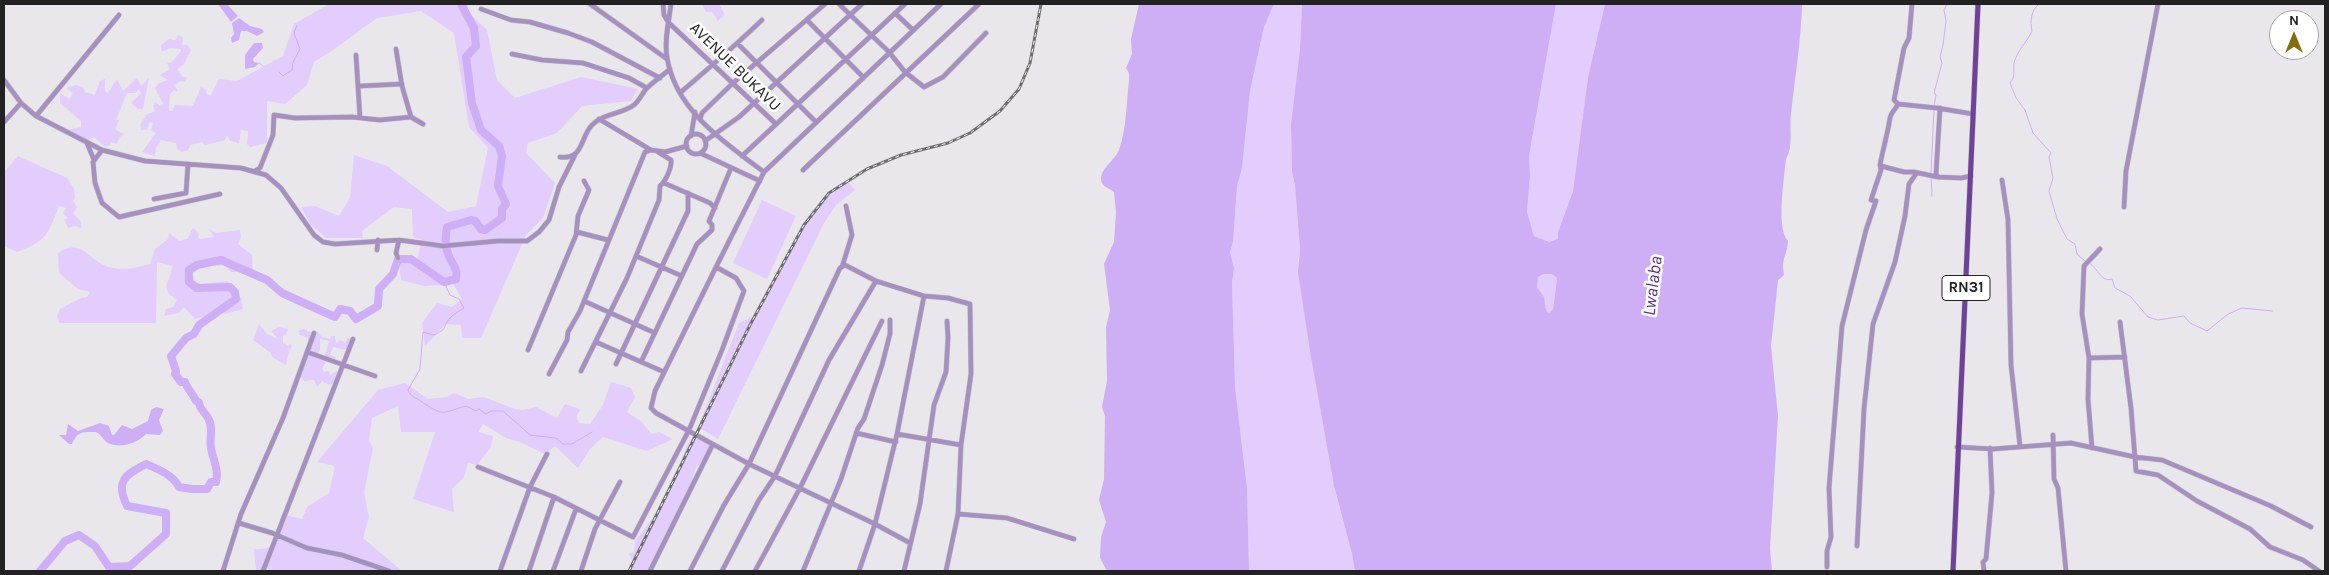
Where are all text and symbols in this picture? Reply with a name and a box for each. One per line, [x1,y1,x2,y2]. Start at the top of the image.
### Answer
north arrow [2269,10,2319,60]
text: N [2289,12,2299,29]
street label: AVENUE BUKAVU [685,19,785,115]
water label: Lwalaba [1639,255,1667,317]
road number: RN31 [1942,276,1990,300]

